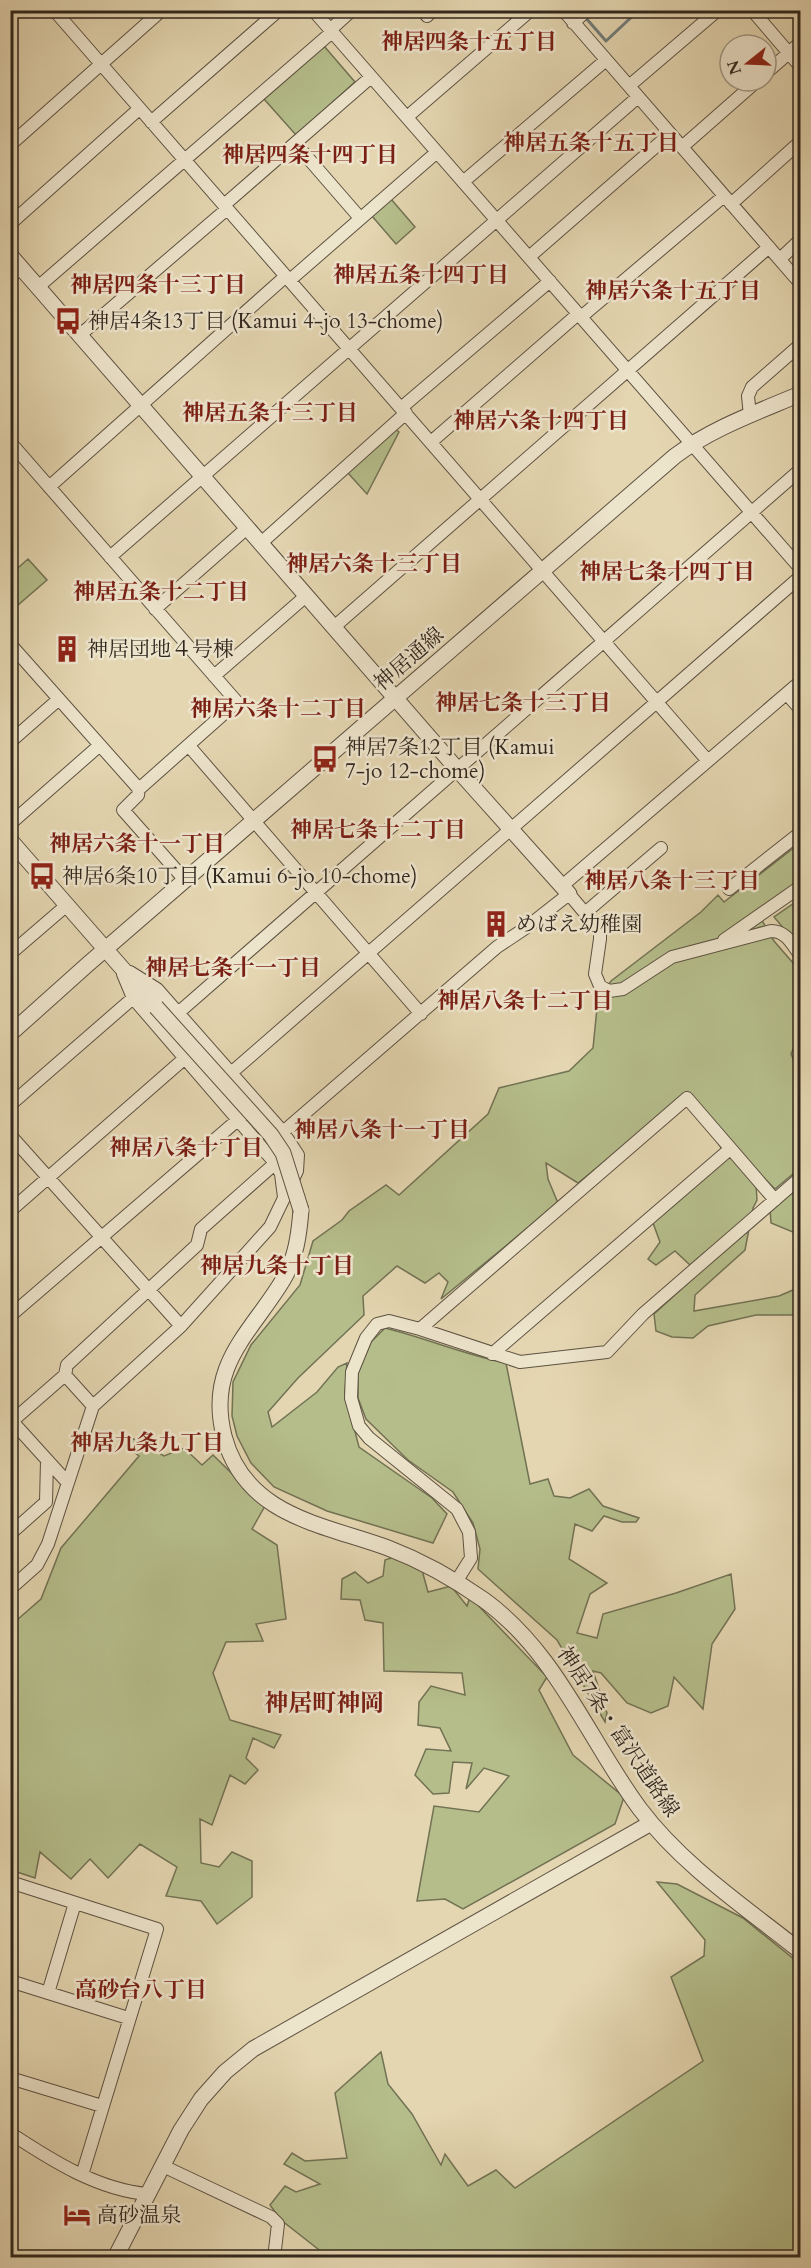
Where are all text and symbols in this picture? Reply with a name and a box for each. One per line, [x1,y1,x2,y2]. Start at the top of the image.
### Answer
district label: 神居四条十五丁目 [381,27,557,57]
north arrow [718,33,778,93]
text: N [722,57,747,77]
district label: 神居五条十五丁目 [503,128,679,158]
district label: 神居四条十四丁目 [222,140,398,170]
district label: 神居五条十四丁目 [333,260,509,290]
district label: 神居四条十三丁目 [70,270,246,300]
district label: 神居六条十五丁目 [585,276,761,306]
bus stop icon: 神居4条13丁目 (Kamui 4-jo 13-chome) [53,306,83,336]
place label: 神居4条13丁目 (Kamui 4-jo 13-chome) [88,307,443,336]
district label: 神居五条十三丁目 [182,398,358,428]
district label: 神居六条十四丁目 [453,406,629,436]
district label: 神居六条十三丁目 [286,549,462,579]
district label: 神居七条十四丁目 [579,557,755,587]
district label: 神居五条十二丁目 [73,577,249,607]
street label: 神居通線 [368,621,450,697]
building icon: 神居団地４号棟 [52,634,82,664]
place label: 神居団地４号棟 [87,635,234,664]
district label: 神居七条十三丁目 [435,688,611,718]
district label: 神居六条十二丁目 [190,694,366,724]
place label: 神居7条12丁目 (Kamui 7-jo 12-chome) [345,733,555,786]
bus stop icon: 神居7条12丁目 (Kamui 7-jo 12-chome) [310,744,340,774]
district label: 神居七条十二丁目 [290,815,466,845]
district label: 神居六条十一丁目 [49,829,225,859]
bus stop icon: 神居6条10丁目 (Kamui 6-jo 10-chome) [27,861,57,891]
place label: 神居6条10丁目 (Kamui 6-jo 10-chome) [62,862,417,891]
district label: 神居八条十三丁目 [584,866,760,896]
building icon: めばえ幼稚園 [481,909,511,939]
place label: めばえ幼稚園 [516,910,642,939]
district label: 神居七条十一丁目 [145,953,321,983]
district label: 神居八条十二丁目 [437,986,613,1016]
district label: 神居八条十一丁目 [294,1115,470,1145]
district label: 神居八条十丁目 [109,1133,263,1163]
district label: 神居九条十丁目 [200,1251,354,1281]
district label: 神居九条九丁目 [70,1428,224,1458]
street label: 神居7条・富沢道路線 [550,1641,686,1823]
district label: 神居町神岡 [264,1687,384,1720]
district label: 高砂台八丁目 [75,1975,207,2005]
hotel icon: 高砂温泉 [62,2200,92,2230]
place label: 高砂温泉 [97,2201,181,2230]

